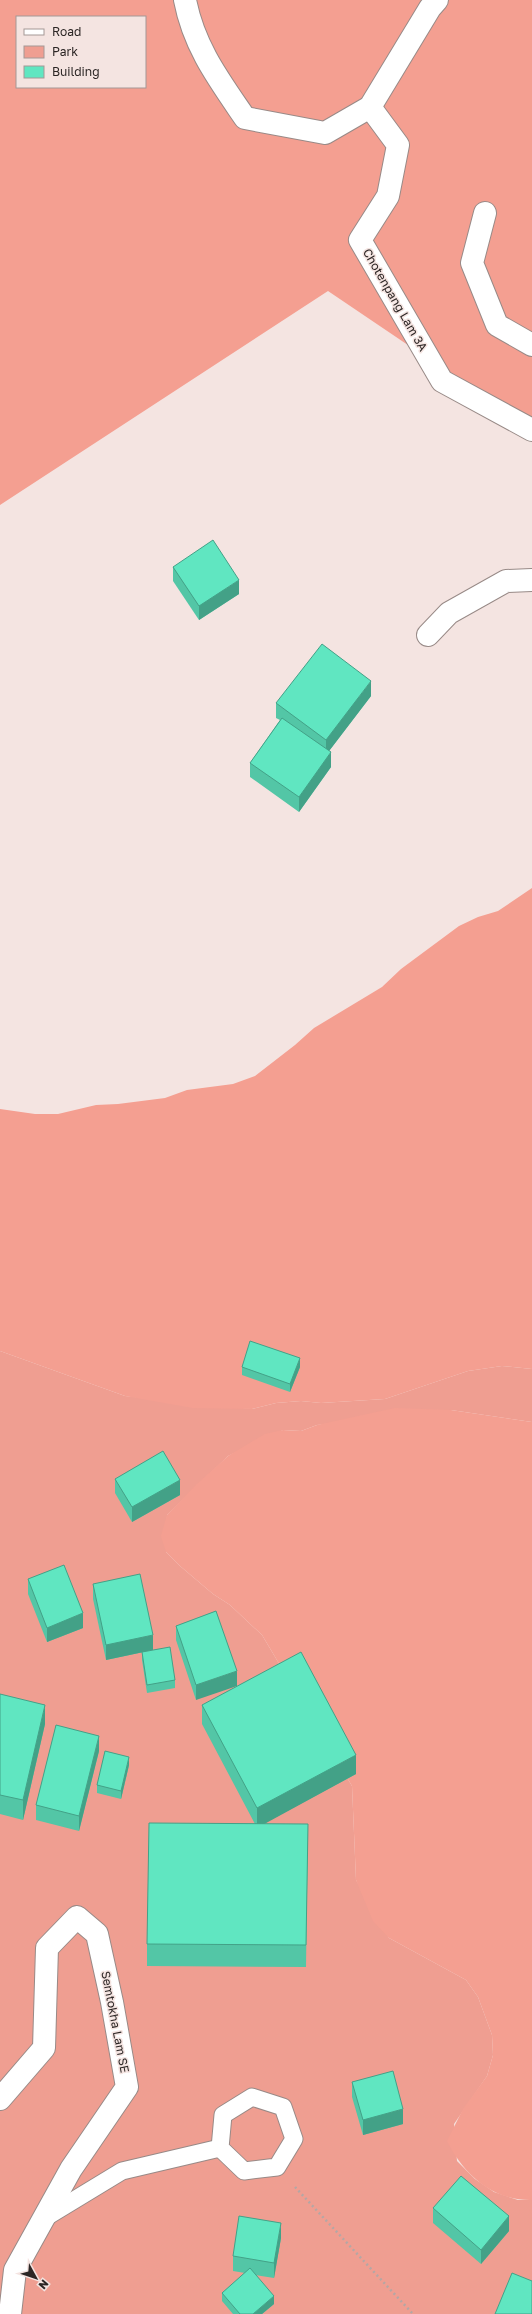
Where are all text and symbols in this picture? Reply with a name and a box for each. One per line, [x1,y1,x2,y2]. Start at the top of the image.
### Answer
legend [16,16,146,88]
text: Road [52,24,81,39]
text: Park [52,44,78,59]
text: Building [52,64,100,79]
street label: Chotenpang Lam 3A [360,246,431,354]
street label: Semtokha Lam SE [98,1970,133,2074]
north arrow [16,2258,56,2298]
text: N [36,2277,52,2292]

